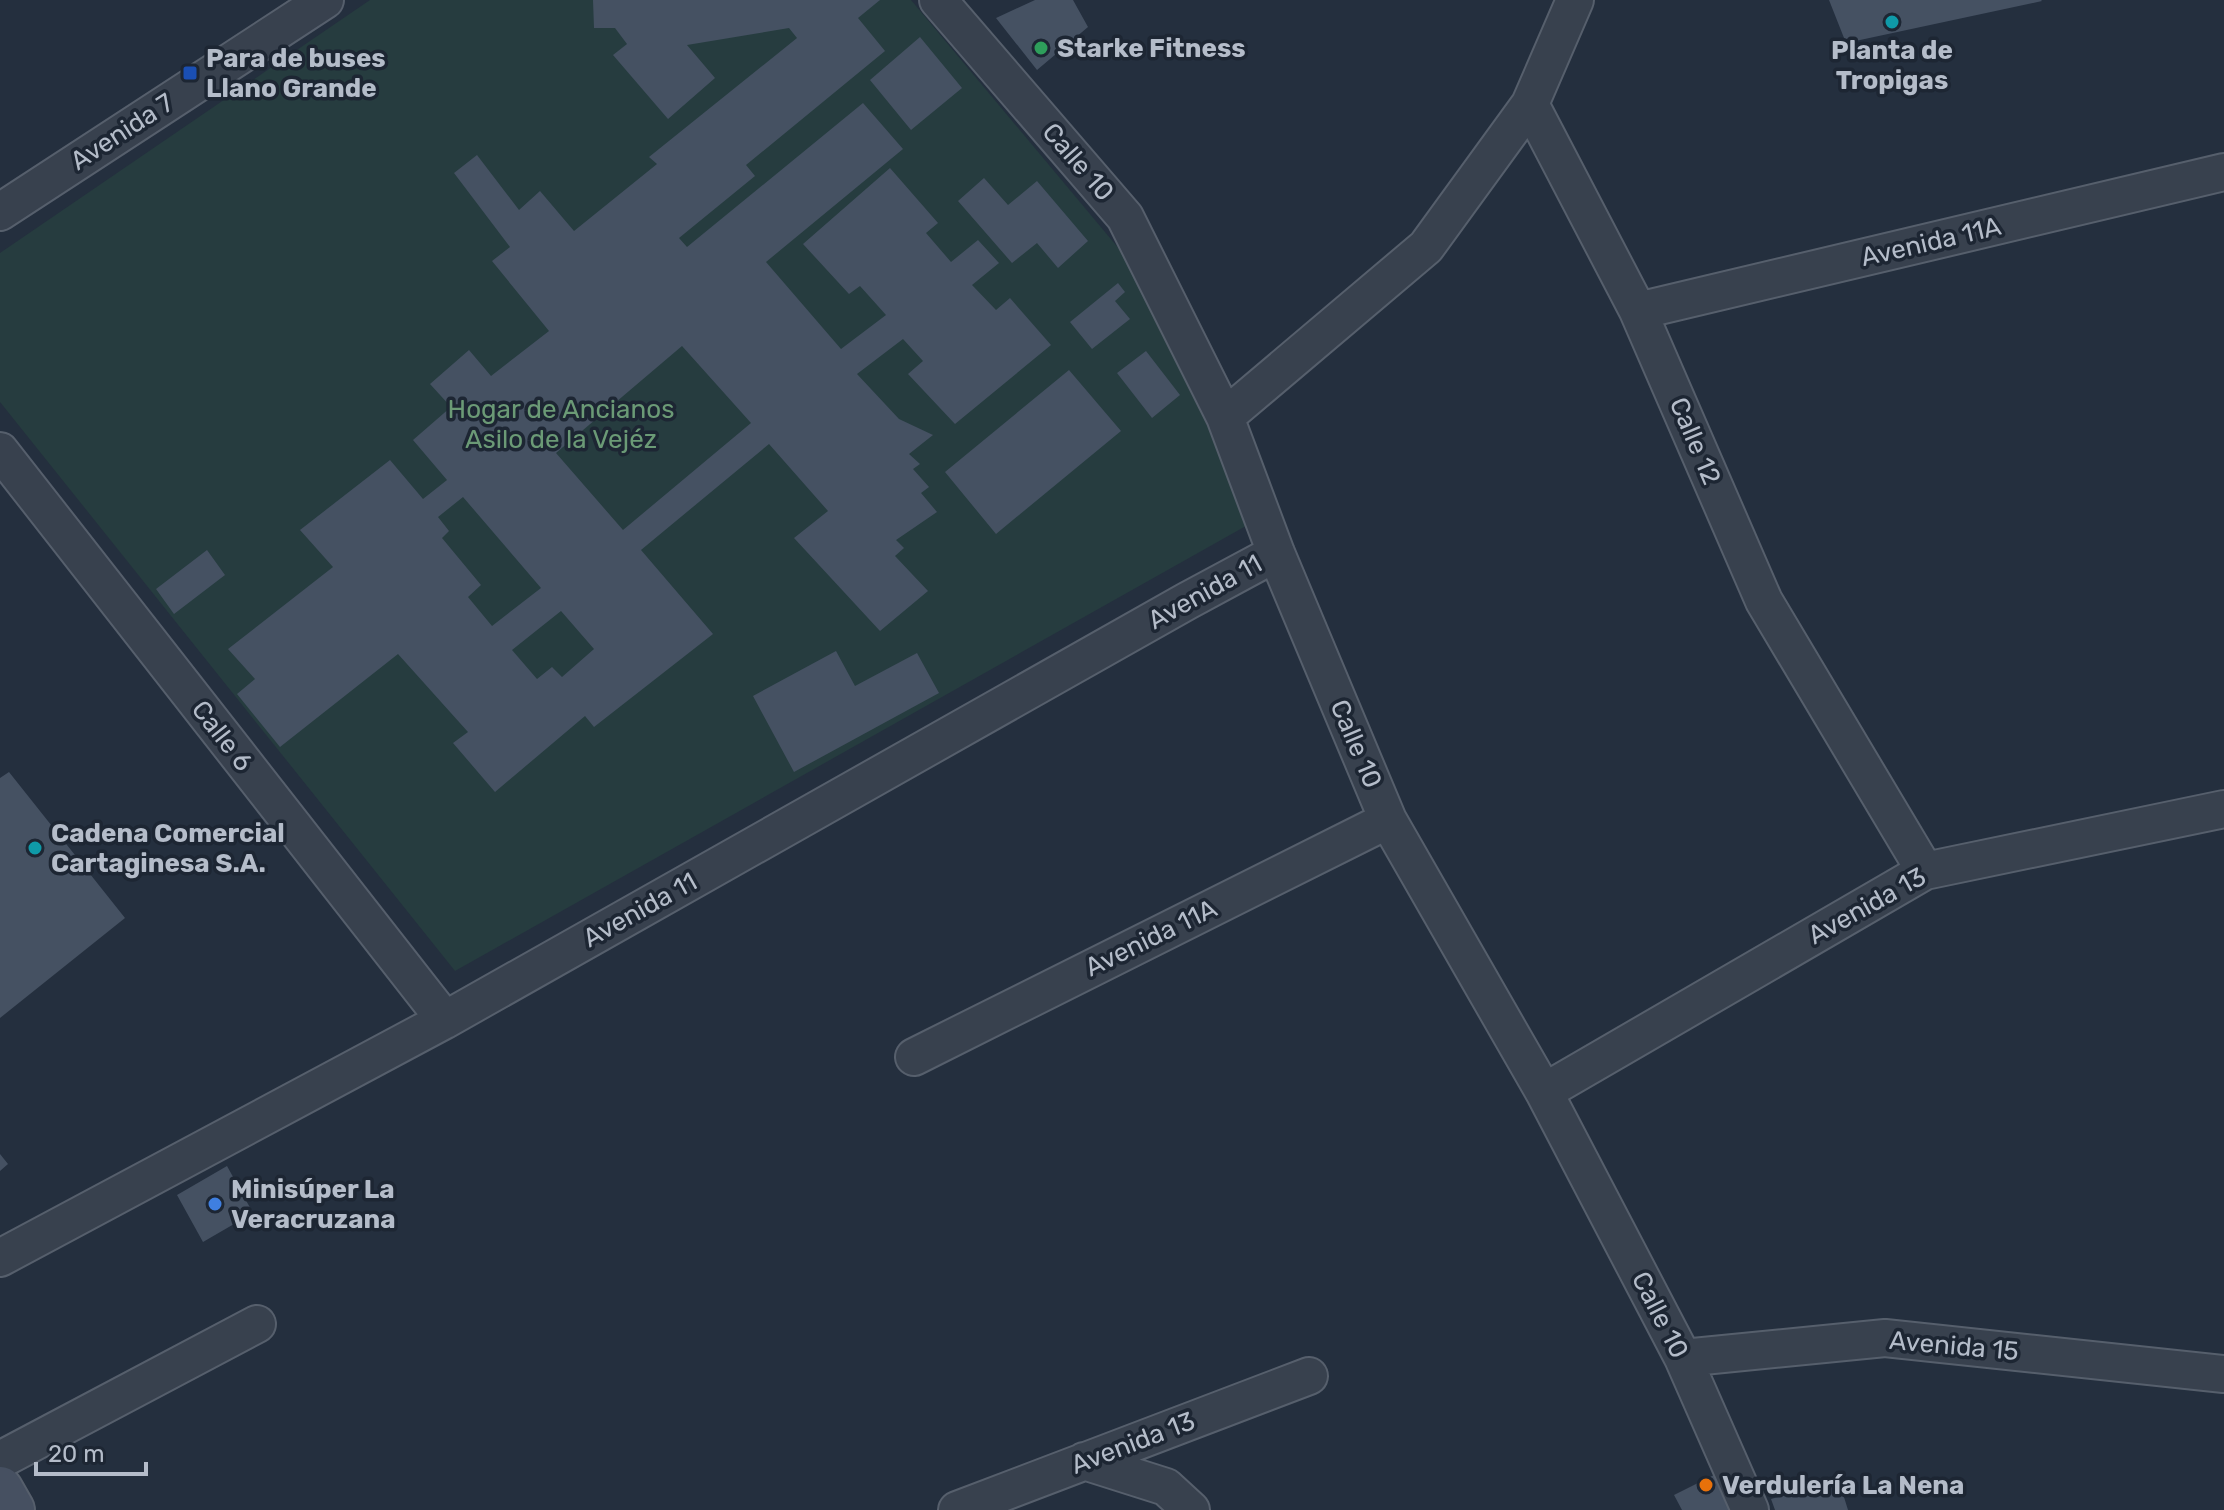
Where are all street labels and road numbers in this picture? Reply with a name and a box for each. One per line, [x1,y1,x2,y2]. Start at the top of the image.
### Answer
street label: Avenida 7 [65,87,179,177]
street label: Calle 10 [1036,117,1120,207]
street label: Avenida 11A [1858,211,2004,273]
street label: Calle 12 [1663,393,1727,489]
street label: Avenida 11 [1143,548,1267,636]
street label: Calle 6 [185,695,259,777]
street label: Calle 10 [1324,695,1388,793]
street label: Avenida 13 [1803,861,1931,951]
street label: Avenida 11 [578,866,702,954]
street label: Avenida 11A [1080,893,1222,983]
street label: Calle 10 [1625,1267,1695,1363]
street label: Avenida 15 [1888,1325,2020,1367]
street label: Avenida 13 [1067,1405,1199,1481]

